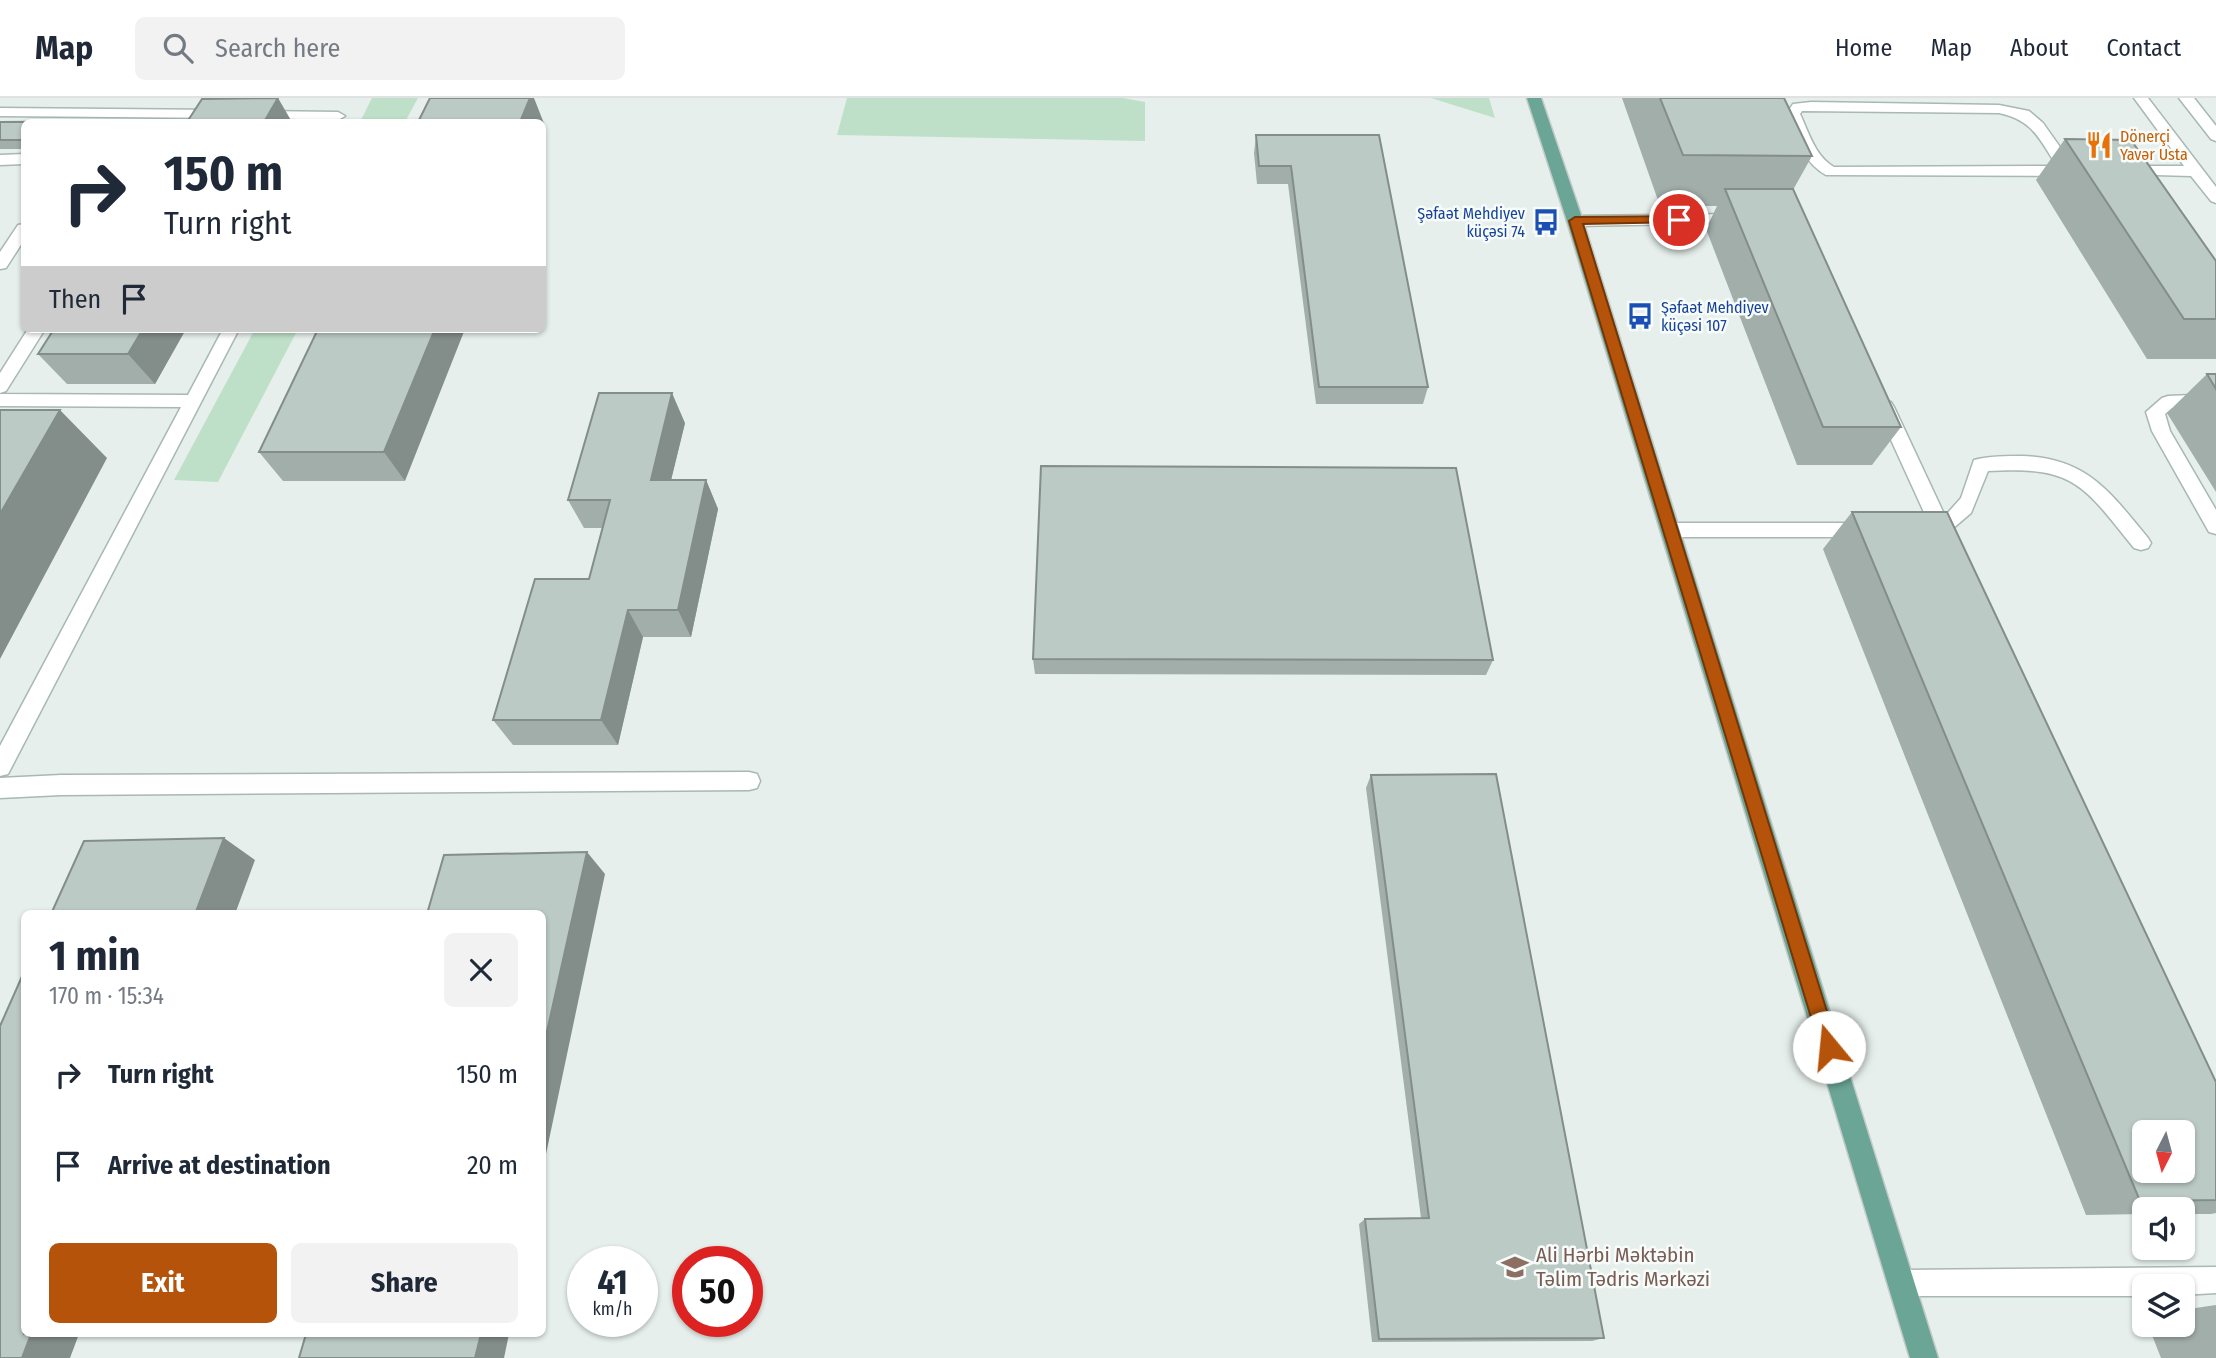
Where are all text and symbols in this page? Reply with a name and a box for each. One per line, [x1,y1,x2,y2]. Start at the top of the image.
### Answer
search box [135,17,625,80]
text: Map [35,28,93,68]
icon: search [159,29,197,67]
text: Search here [215,33,340,64]
text: Home [1835,34,1892,62]
text: Map [1930,34,1972,62]
text: About [2010,34,2068,62]
text: Contact [2106,34,2181,62]
place label: Dönerçi Yavər Usta [2120,127,2188,164]
restaurant icon: Dönerçi Yavər Usta [2084,130,2114,160]
text: 150 m [164,144,283,203]
icon: right [49,147,140,238]
pin [1649,190,1709,250]
icon: arrive [1660,201,1698,239]
text: Turn right [164,204,291,242]
place label: Şəfaət Mehdiyev küçəsi 74 [1417,204,1525,241]
bus stop icon: Şəfaət Mehdiyev küçəsi 74 [1531,207,1561,237]
icon: arrive [115,280,153,318]
text: Then [49,284,101,315]
place label: Şəfaət Mehdiyev küçəsi 107 [1661,298,1769,335]
bus stop icon: Şəfaət Mehdiyev küçəsi 107 [1625,301,1655,331]
text: 1 min [49,931,140,981]
button: close [444,933,518,1007]
text: 170 m · 15:34 [49,982,164,1010]
position arrow [1792,1010,1866,1084]
icon: right [49,1056,87,1094]
text: Turn right [108,1059,214,1090]
text: 150 m [456,1059,518,1090]
north arrow [2132,1120,2194,1183]
map controls [2132,1120,2195,1337]
icon: arrive [49,1147,87,1185]
text: Arrive at destination [108,1150,331,1181]
text: 20 m [467,1150,518,1181]
button: sound [2132,1197,2195,1260]
place label: Ali Hərbi Məktəbin Təlim Tədris Mərkəzi [1536,1242,1710,1292]
button: Exit [49,1243,277,1323]
button: Share [291,1243,518,1323]
speed limit sign: 50 [672,1246,763,1337]
school or university icon: Ali Hərbi Məktəbin Təlim Tədris Mərkəzi [1500,1252,1530,1282]
text: 41 [597,1261,628,1303]
button: layers [2132,1274,2195,1337]
text: km/h [592,1298,633,1320]

